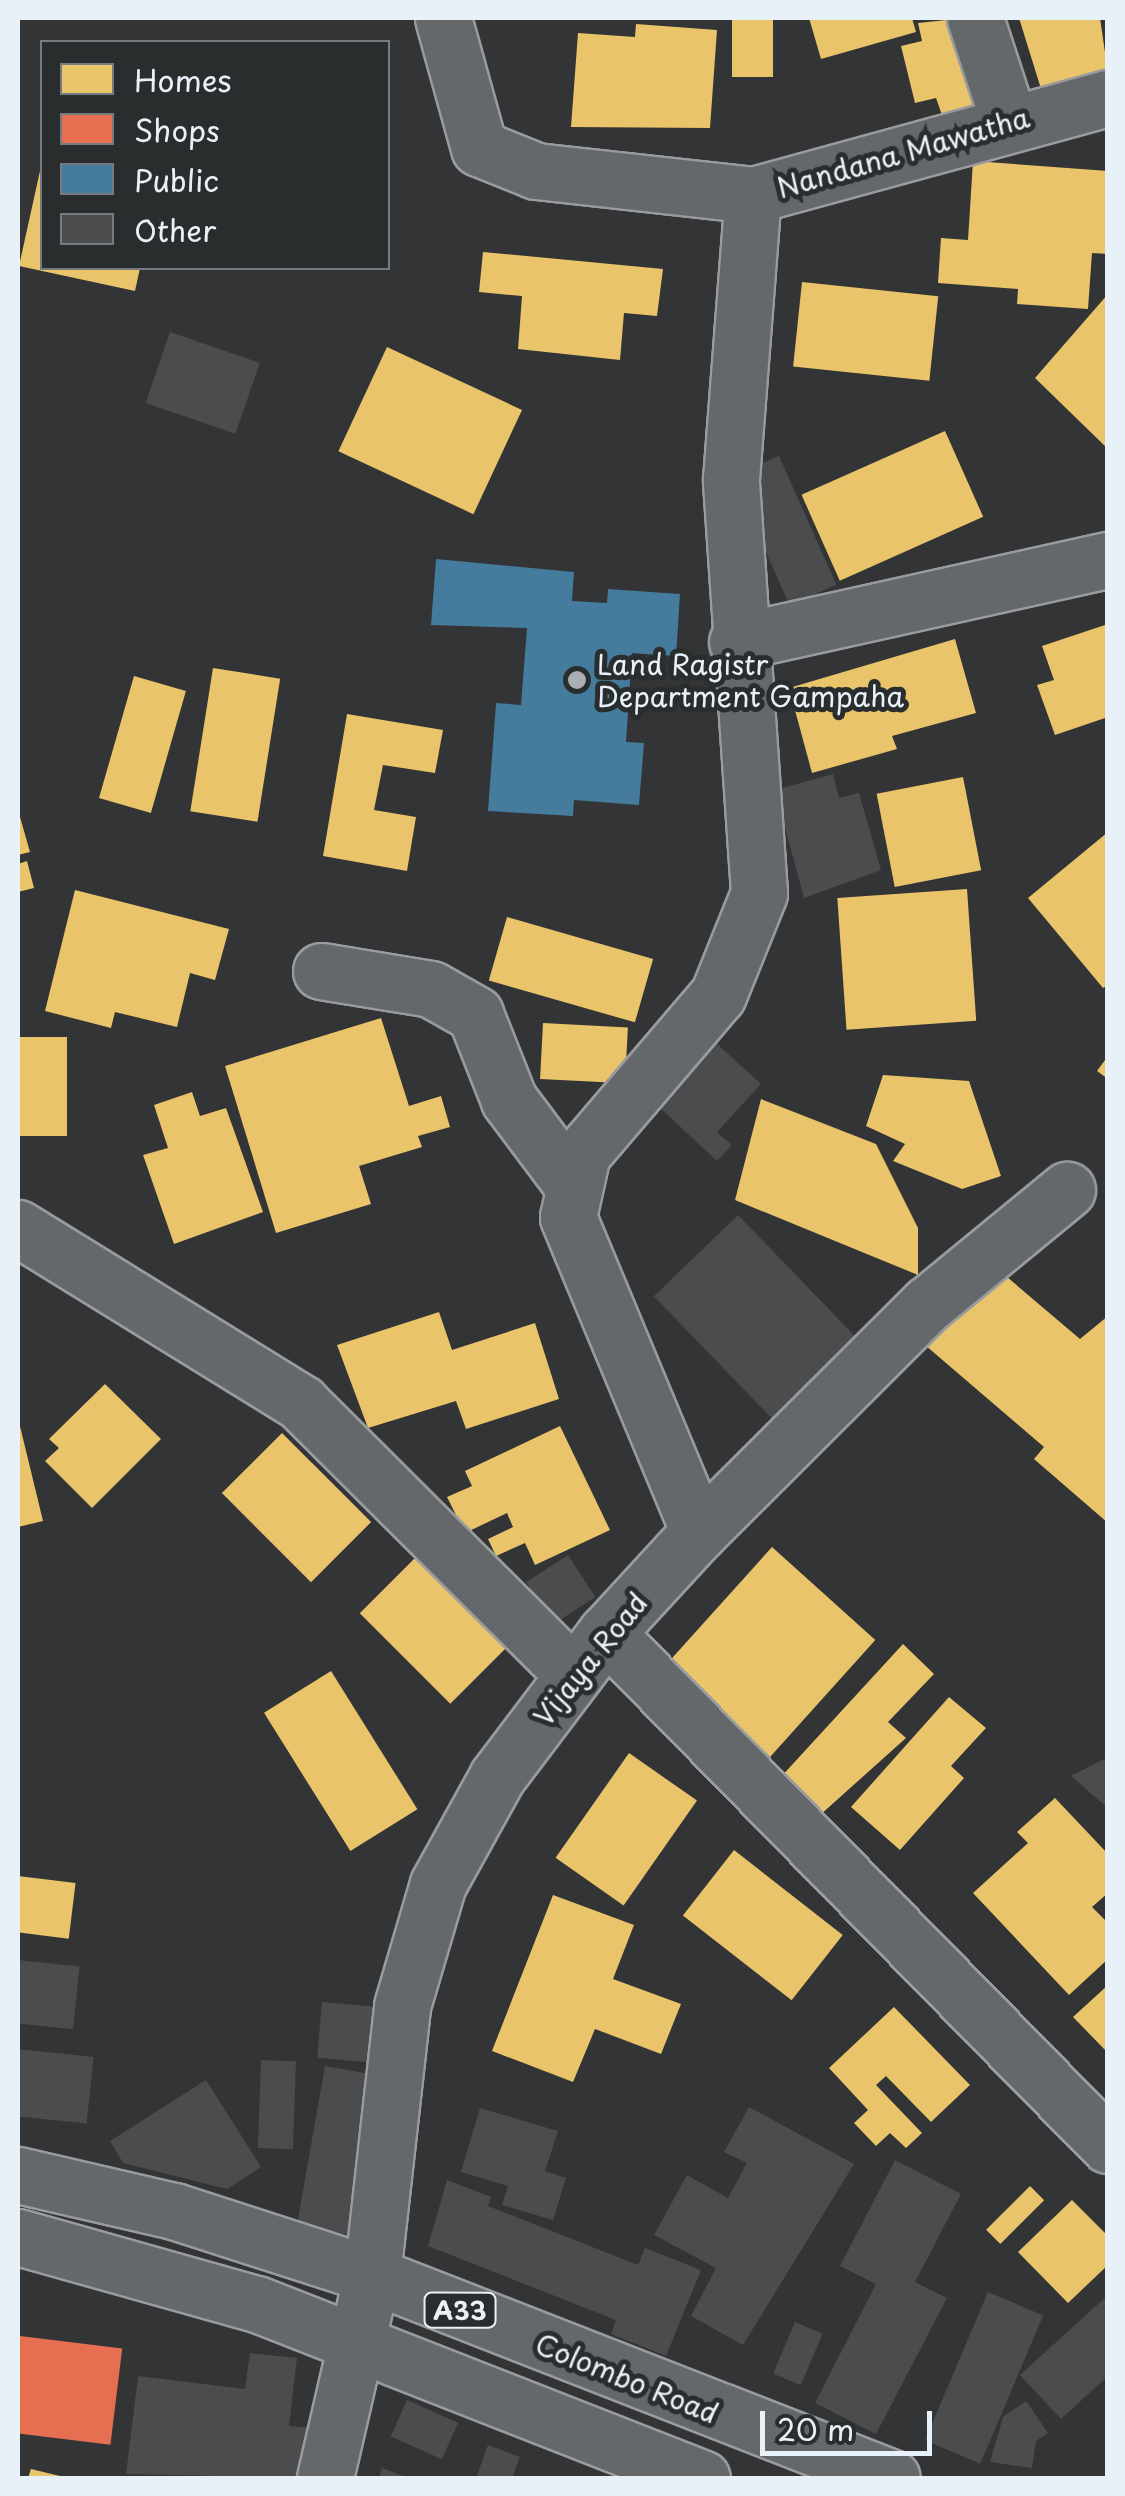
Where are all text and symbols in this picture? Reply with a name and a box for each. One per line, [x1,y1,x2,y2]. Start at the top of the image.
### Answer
legend [40,40,390,270]
text: Homes [134,57,231,102]
street label: Nandana Mawatha [773,100,1033,204]
text: Shops [134,107,220,152]
text: Public [134,157,219,202]
text: Other [134,207,216,252]
place label: Land Ragistr Department Gampaha [597,647,903,713]
marker: Land Ragistr Department Gampaha [566,669,588,691]
street label: Vijaya Road [526,1585,654,1733]
road number: A33 [422,2290,498,2330]
street label: Colombo Road [531,2326,723,2430]
scale bar [765,2391,938,2453]
text: 20 m [777,2406,854,2451]

